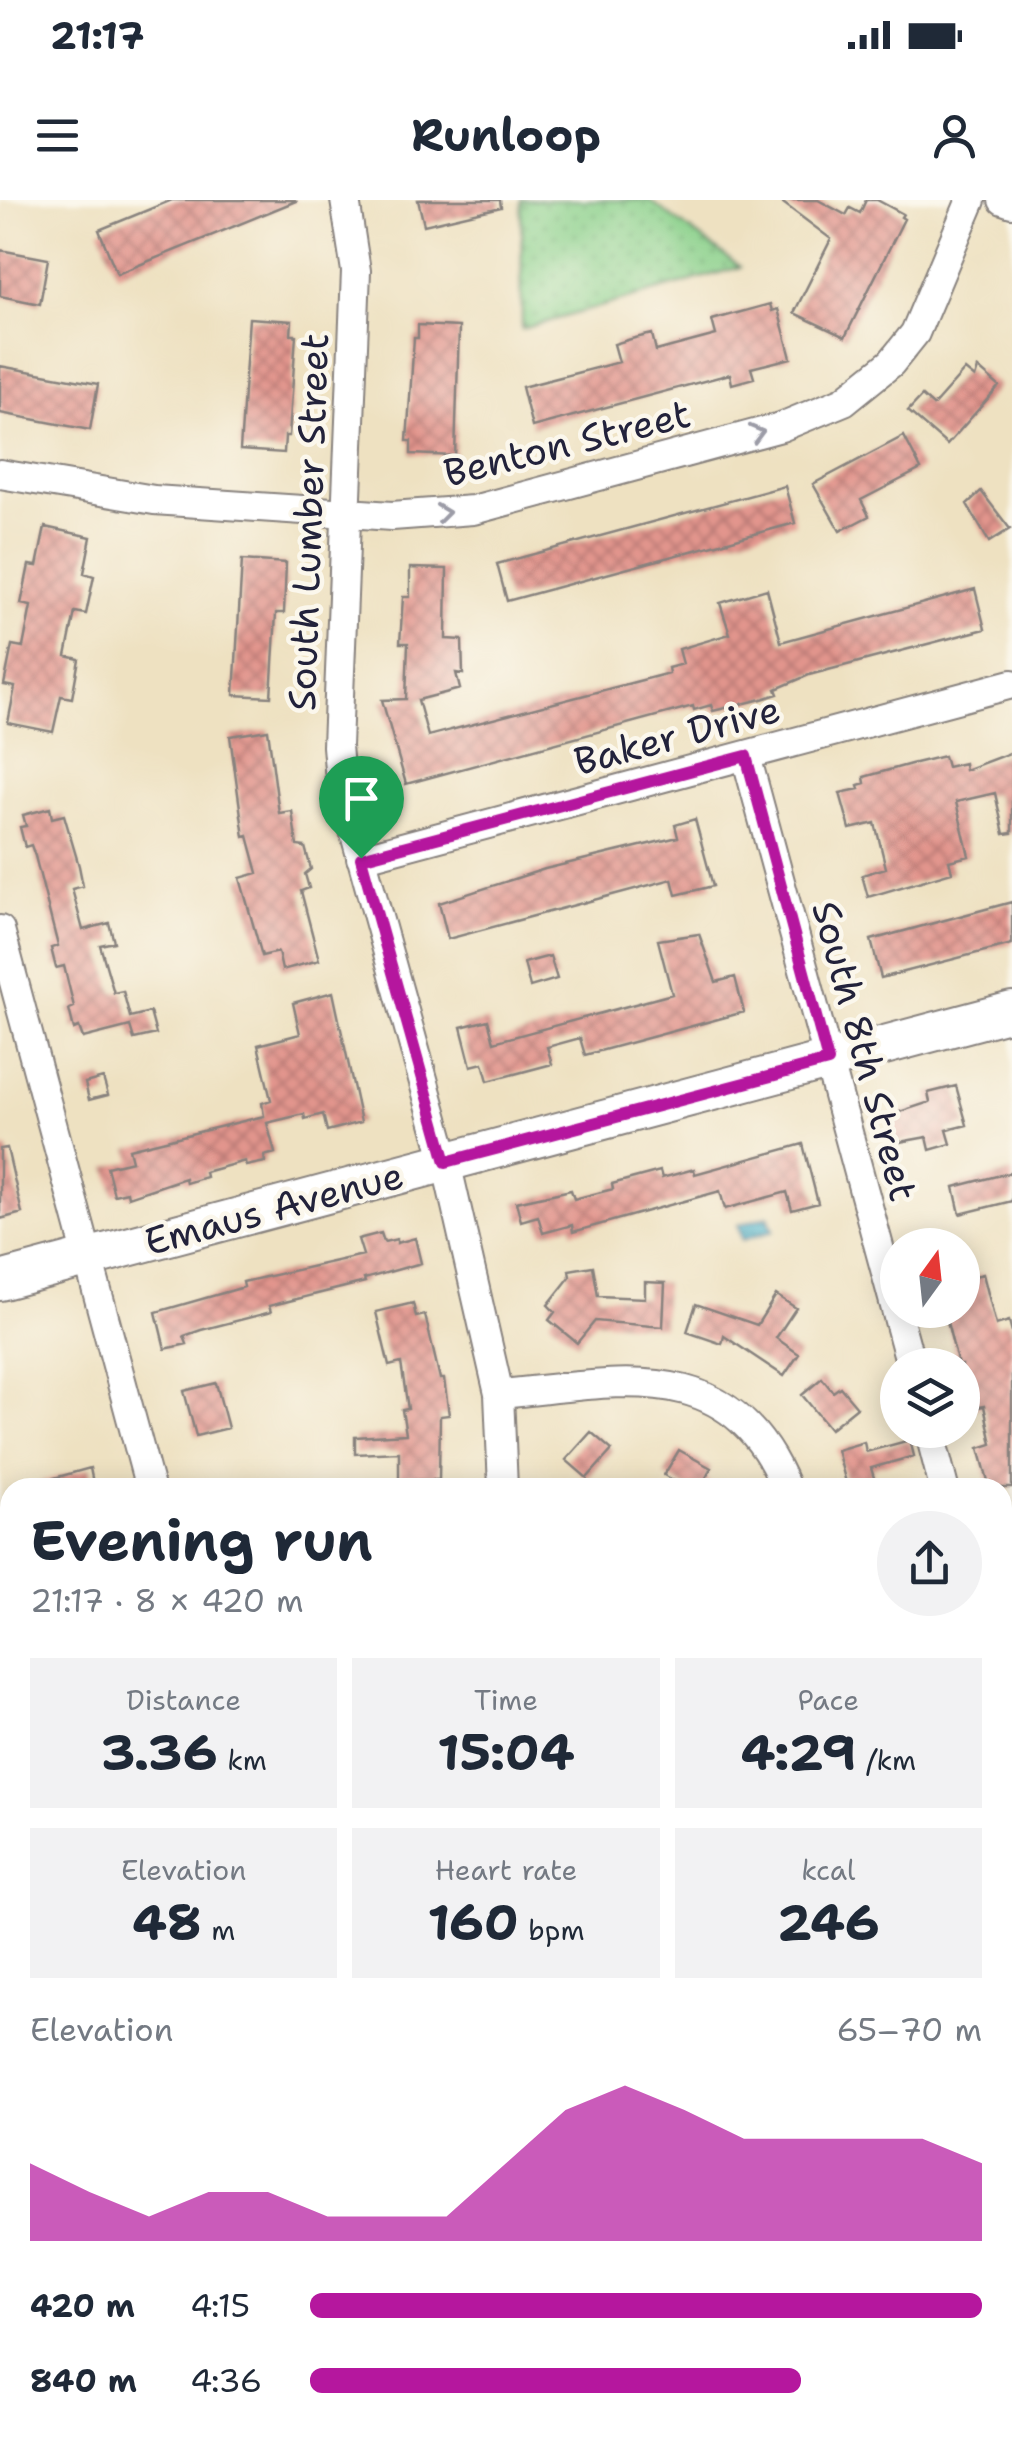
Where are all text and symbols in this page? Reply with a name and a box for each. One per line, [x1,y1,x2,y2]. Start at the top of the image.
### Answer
text: 21:17 [50,10,144,61]
text: Runloop [411,105,601,165]
icon: menu [30,108,85,163]
icon: person [927,108,982,163]
street label: South Lumber Street [276,332,340,712]
street label: Benton Street [438,388,696,498]
one-way arrow [748,424,766,445]
one-way arrow [435,503,451,524]
street label: Baker Drive [568,683,786,787]
pin [319,756,404,859]
icon: arrive [334,771,389,826]
street label: South 8th Street [800,895,930,1207]
street label: Emaus Avenue [139,1149,409,1267]
north arrow [880,1228,980,1328]
map controls [880,1228,980,1448]
button: layers [880,1348,980,1448]
text: Evening run [30,1504,373,1578]
button: share [877,1511,982,1616]
text: 21:17 · 8 × 420 m [30,1579,304,1622]
text: Distance [126,1681,241,1719]
text: Time [474,1681,538,1719]
text: Pace [798,1681,859,1719]
text: 3.36 [100,1719,218,1786]
text: 15:04 [437,1719,575,1786]
text: 4:29 [741,1719,857,1786]
text: km [218,1741,267,1779]
text: /km [857,1741,916,1779]
text: Elevation [121,1851,246,1889]
text: Heart rate [435,1851,577,1889]
text: kcal [801,1851,856,1889]
text: 48 [132,1889,202,1956]
text: 160 [427,1889,519,1956]
text: 246 [777,1889,880,1956]
text: m [202,1911,235,1949]
text: bpm [519,1911,585,1949]
text: Elevation [30,2008,173,2051]
text: 65–70 m [836,2008,982,2051]
text: 420 m [30,2284,135,2327]
text: 4:15 [190,2284,250,2327]
text: 840 m [30,2359,137,2402]
text: 4:36 [190,2359,262,2402]

